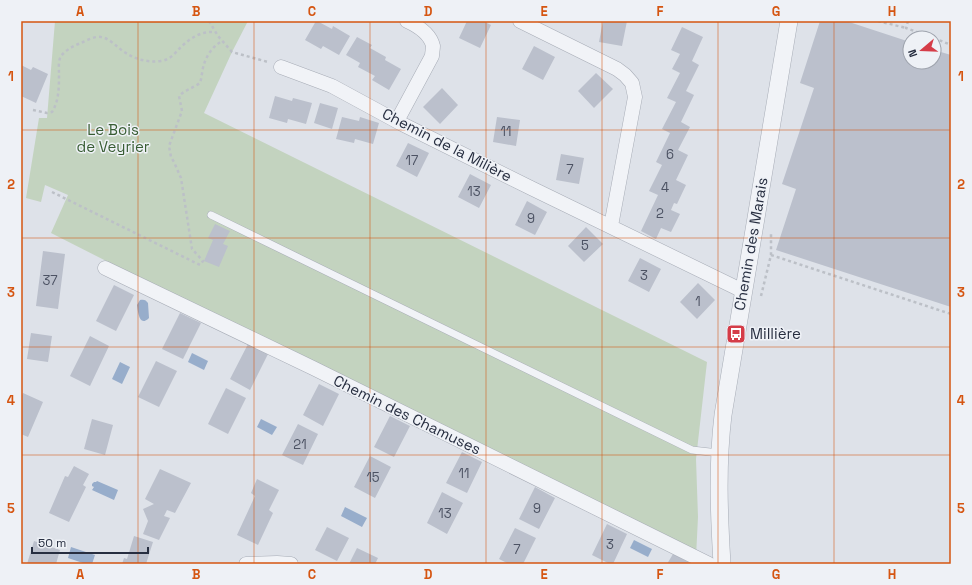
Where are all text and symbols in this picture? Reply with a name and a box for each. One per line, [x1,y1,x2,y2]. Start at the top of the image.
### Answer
text: A [76,3,85,20]
text: B [192,3,201,20]
text: C [308,3,316,20]
text: D [424,3,433,20]
text: E [540,3,548,20]
text: F [657,3,664,20]
text: G [772,3,780,20]
text: H [888,3,896,20]
north arrow [902,30,942,70]
text: N [905,47,920,59]
text: 1 [8,68,14,85]
text: 1 [958,68,964,85]
street label: Chemin de la Milière [379,104,515,186]
park label: Le Bois de Veyrier [77,120,150,156]
house number: 11 [501,123,511,140]
house number: 6 [666,146,674,163]
house number: 17 [406,152,418,169]
house number: 7 [566,161,574,178]
text: 2 [7,176,15,193]
street label: Chemin des Marais [729,176,772,312]
text: 2 [957,176,965,193]
house number: 4 [661,179,669,196]
house number: 13 [467,183,481,200]
house number: 2 [656,205,664,222]
house number: 9 [527,210,535,227]
house number: 5 [581,237,589,254]
house number: 3 [640,267,648,284]
house number: 37 [42,272,58,289]
text: 3 [7,284,15,301]
text: 3 [957,284,965,301]
house number: 1 [695,293,701,310]
bus stop icon: Millière [725,323,747,345]
place label: Millière [750,324,801,343]
street label: Chemin des Chamuses [330,371,484,459]
text: 4 [7,392,15,409]
text: 4 [957,392,965,409]
house number: 21 [293,436,307,453]
house number: 11 [459,465,469,482]
house number: 15 [366,469,380,486]
text: 5 [7,500,15,517]
house number: 9 [533,500,541,517]
text: 5 [957,500,965,517]
house number: 13 [438,505,452,522]
scale bar [32,529,148,555]
text: 50 m [38,535,66,551]
house number: 3 [606,536,614,553]
house number: 7 [513,541,521,558]
text: A [76,566,85,583]
text: B [192,566,201,583]
text: C [308,566,316,583]
text: D [424,566,433,583]
text: E [540,566,548,583]
text: F [657,566,664,583]
text: G [772,566,780,583]
text: H [888,566,896,583]

